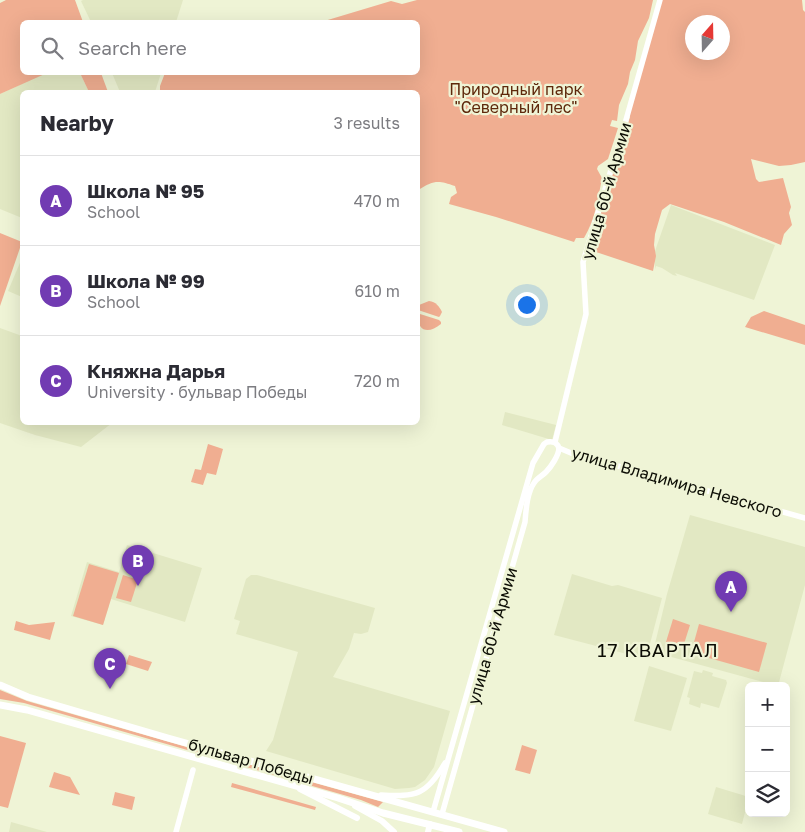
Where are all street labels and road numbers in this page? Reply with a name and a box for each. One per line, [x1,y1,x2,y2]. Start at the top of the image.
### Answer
street label: улица 60-й Армии [577,120,635,262]
street label: улица Владимира Невского [570,442,784,522]
street label: улица 60-й Армии [463,565,521,707]
street label: бульвар Победы [186,734,316,788]

